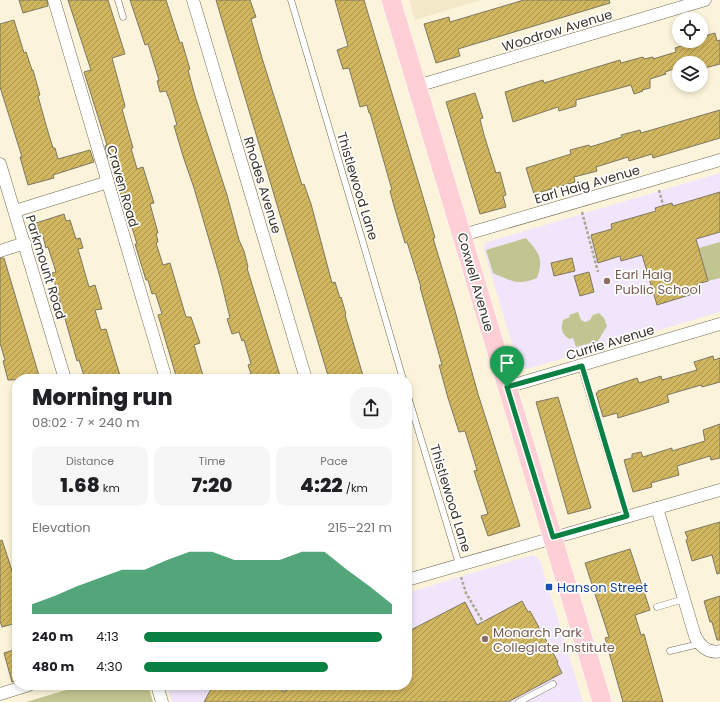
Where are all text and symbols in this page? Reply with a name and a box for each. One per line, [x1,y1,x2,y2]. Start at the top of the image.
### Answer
street label: Woodrow Avenue [500,5,615,56]
map controls [672,12,708,92]
button: locate [672,12,708,48]
button: layers [672,56,708,92]
street label: Thistlewood Lane [332,130,383,242]
street label: Rhodes Avenue [239,134,286,236]
street label: Craven Road [102,143,143,229]
street label: Earl Haig Avenue [532,160,642,209]
street label: Parkmount Road [21,213,70,322]
street label: Coxwell Avenue [452,230,499,334]
place label: Earl Haig Public School [615,265,701,299]
marker: Earl Haig Public School [602,276,612,286]
street label: Currie Avenue [564,320,657,365]
pin [490,346,524,387]
icon: arrive [496,352,518,374]
text: Morning run [32,382,173,413]
button: share [350,387,392,429]
text: 08:02 · 7 × 240 m [32,413,140,432]
street label: Thistlewood Lane [425,442,476,554]
text: Distance [66,453,114,469]
text: Time [199,453,225,469]
text: Pace [320,453,348,469]
text: 1.68 [60,471,100,499]
text: 7:20 [191,471,233,499]
text: 4:22 [300,471,343,499]
text: km [100,480,120,496]
text: /km [343,480,368,496]
text: Elevation [32,518,91,537]
text: 215–221 m [327,518,392,537]
place label: Hanson Street [557,578,648,597]
marker: Hanson Street [544,582,554,592]
place label: Monarch Park Collegiate Institute [493,623,615,657]
text: 240 m [32,627,73,646]
text: 4:13 [96,627,119,646]
marker: Monarch Park Collegiate Institute [480,634,490,644]
text: 480 m [32,657,74,676]
text: 4:30 [96,657,123,676]

